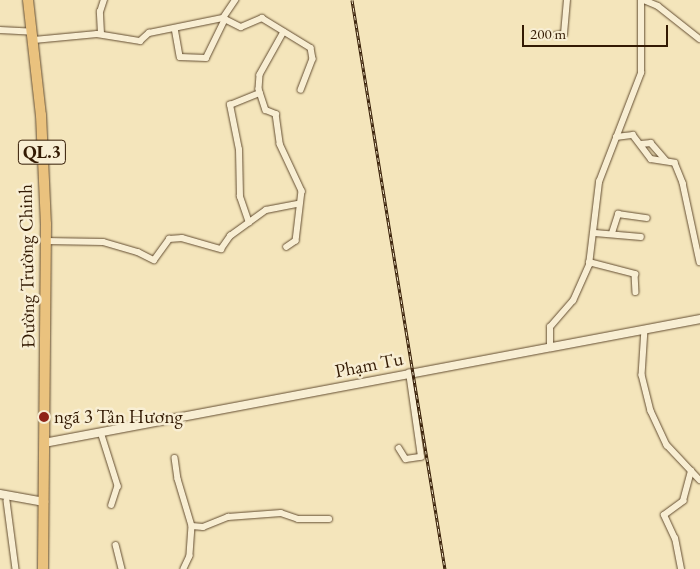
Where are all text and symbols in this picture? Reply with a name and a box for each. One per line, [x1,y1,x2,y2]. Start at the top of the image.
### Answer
scale bar [525,15,671,47]
text: 200 m [530,24,566,43]
road number: QL.3 [17,136,67,168]
street label: Đường Trường Chinh [14,184,40,348]
street label: Phạm Tu [333,347,405,383]
place label: ngã 3 Tân Hương [54,406,183,428]
marker: ngã 3 Tân Hương [38,411,50,423]

